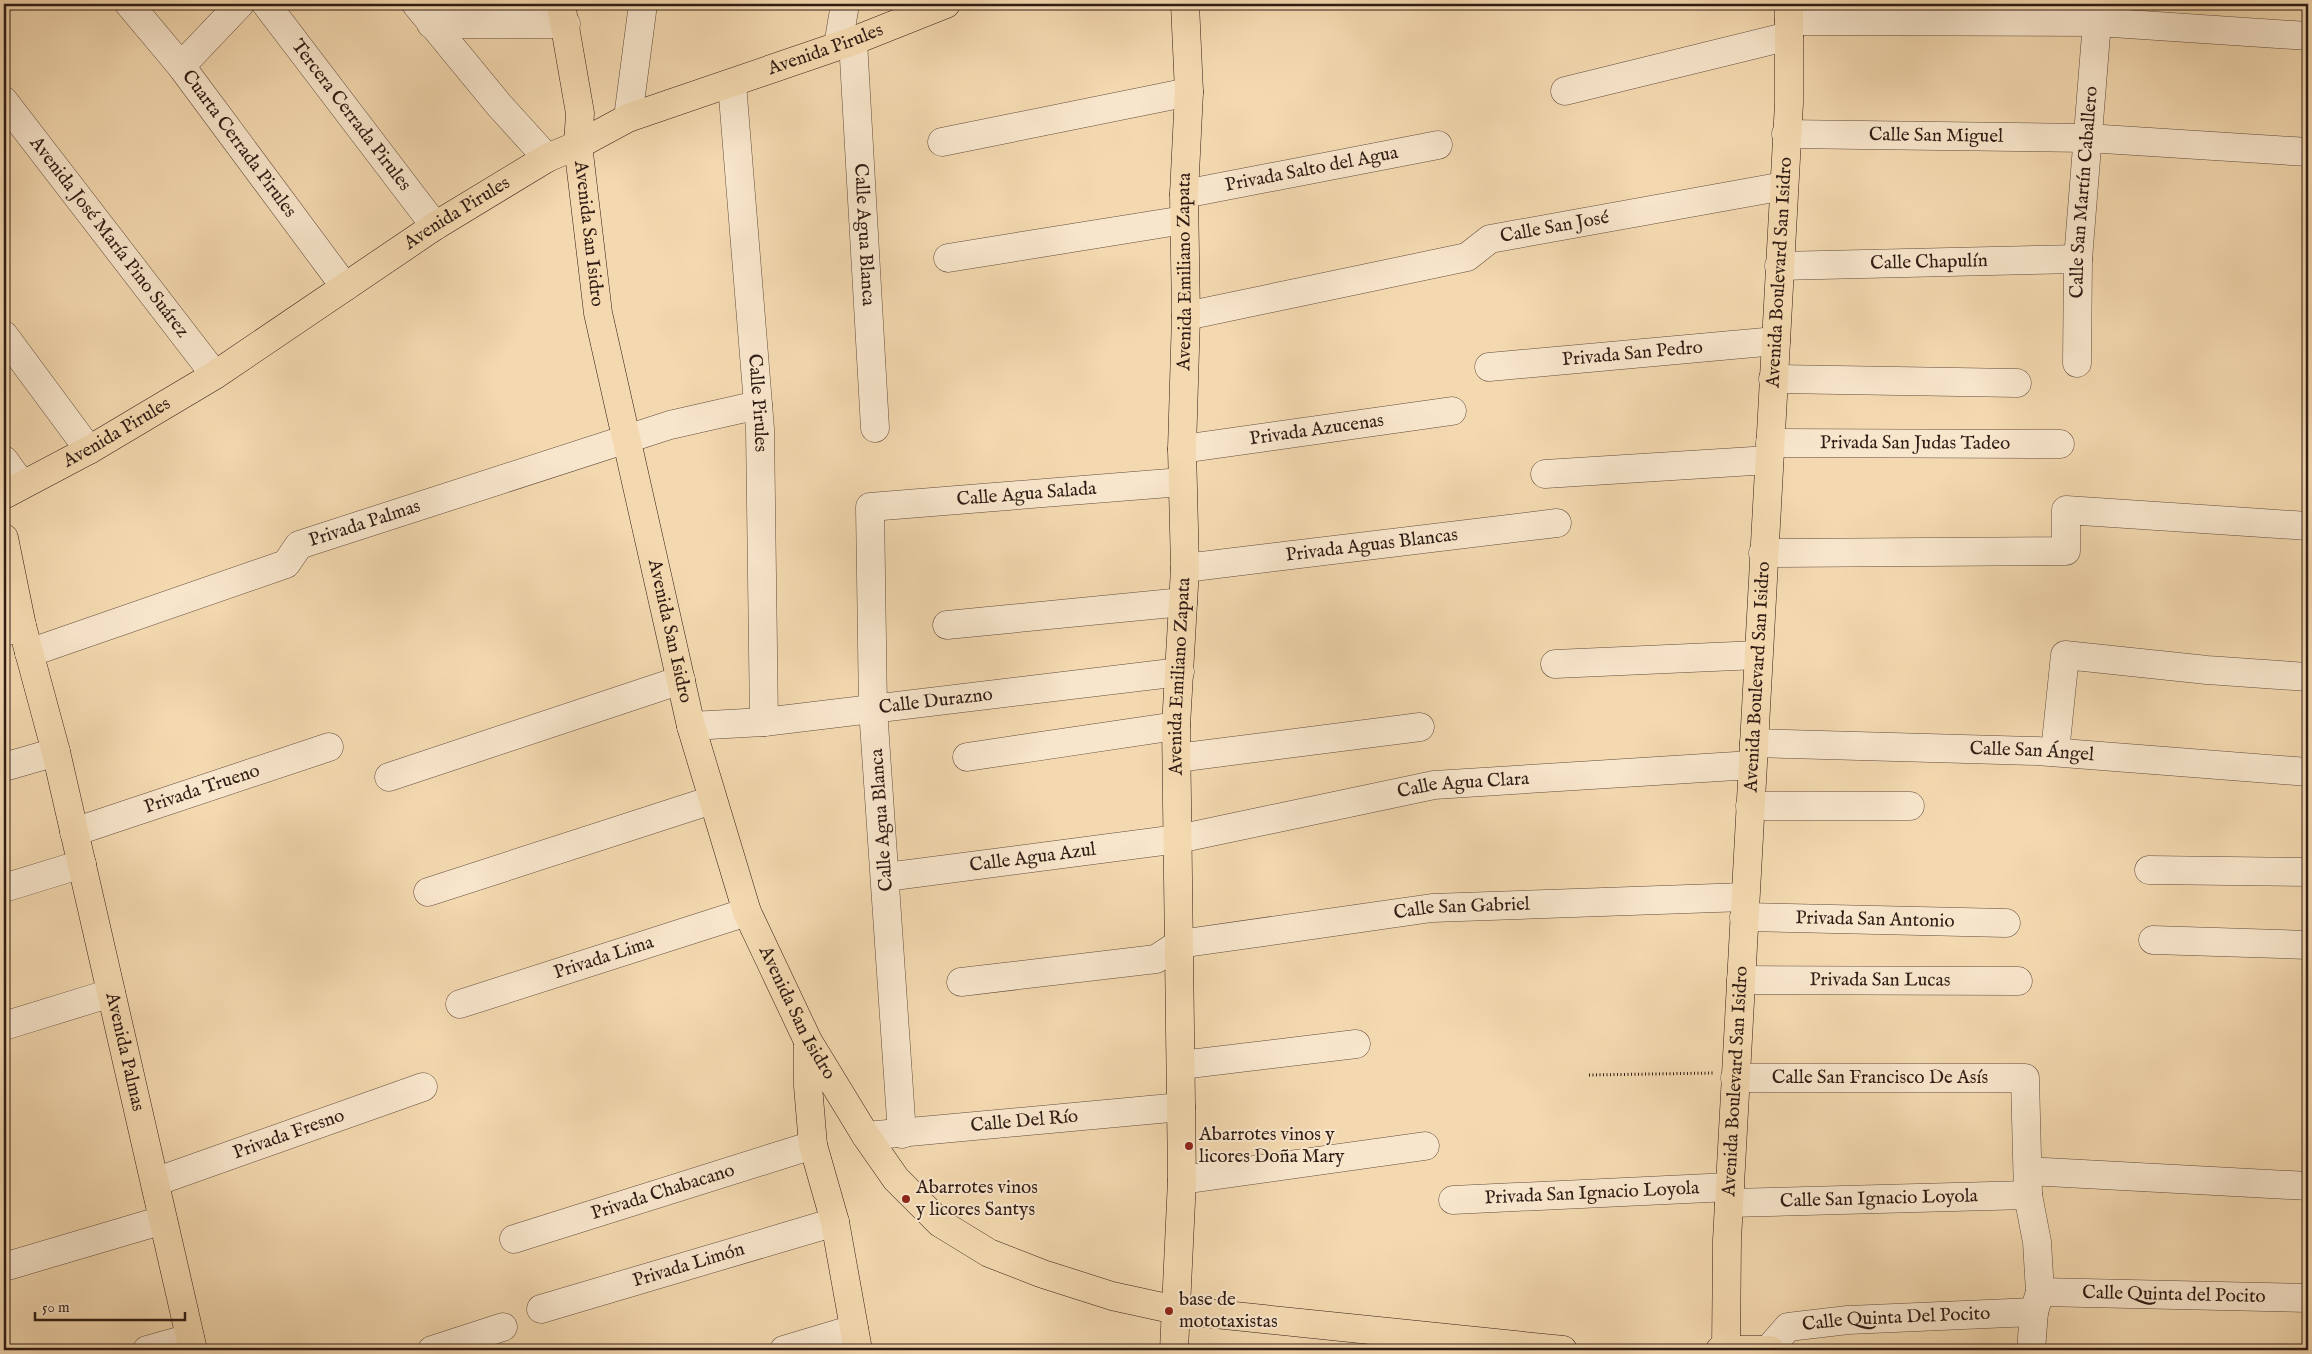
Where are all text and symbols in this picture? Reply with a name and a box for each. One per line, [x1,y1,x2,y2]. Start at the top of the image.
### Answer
street label: Avenida Pirules [764,18,887,82]
street label: Tercera Cerrada Pirules [285,35,416,196]
street label: Cuarta Cerrada Pirules [176,65,302,223]
street label: Calle San Martín Caballero [2066,85,2104,299]
street label: Calle San Miguel [1869,123,2004,149]
street label: Avenida José María Pino Suárez [23,131,194,343]
street label: Privada Salto del Agua [1223,141,1401,198]
street label: Avenida Boulevard San Isidro [1761,156,1798,389]
street label: Avenida San Isidro [568,158,609,308]
street label: Calle Agua Blanca [848,163,880,308]
street label: Avenida Pirules [399,171,515,256]
street label: Avenida Emiliano Zapata [1172,171,1198,372]
street label: Calle San José [1498,206,1611,249]
street label: Calle Chapulín [1870,249,1988,276]
street label: Privada San Pedro [1561,336,1704,372]
street label: Calle Pirules [742,353,772,452]
street label: Avenida Pirules [58,392,175,474]
street label: Privada Azucenas [1248,409,1385,451]
street label: Privada San Judas Tadeo [1820,431,2010,456]
street label: Calle Agua Salada [956,477,1098,512]
street label: Privada Palmas [306,495,424,553]
street label: Privada Aguas Blancas [1284,523,1459,568]
street label: Avenida San Isidro [642,556,697,705]
street label: Avenida Boulevard San Isidro [1739,561,1776,794]
street label: Avenida Emiliano Zapata [1164,576,1196,776]
street label: Calle Durazno [877,683,994,720]
street label: Calle San Ángel [1969,737,2096,767]
street label: Calle Agua Blanca [865,747,899,892]
street label: Privada Trueno [141,759,263,820]
street label: Calle Agua Clara [1395,767,1531,804]
street label: Calle Agua Azul [968,838,1098,878]
street label: Calle San Gabriel [1392,893,1531,925]
street label: Privada San Antonio [1795,906,1955,934]
street label: Privada Lima [551,930,658,985]
street label: Avenida San Isidro [752,941,841,1084]
street label: Avenida Boulevard San Isidro [1717,965,1754,1198]
street label: Privada San Lucas [1810,968,1950,993]
street label: Avenida Palmas [99,989,150,1114]
street label: Calle San Francisco De Asís [1772,1066,1988,1090]
street label: Privada Fresno [230,1104,348,1165]
street label: Calle Del Río [969,1105,1079,1138]
place label: Abarrotes vinos y licores Doña Mary [1198,1123,1345,1169]
marker: Abarrotes vinos y licores Doña Mary [1183,1140,1195,1152]
street label: Privada Chabacano [588,1158,738,1226]
place label: Abarrotes vinos y licores Santys [915,1176,1038,1222]
street label: Privada San Ignacio Loyola [1484,1176,1701,1211]
street label: Calle San Ignacio Loyola [1780,1184,1979,1214]
marker: Abarrotes vinos y licores Santys [900,1193,912,1205]
street label: Privada Limón [630,1237,747,1293]
street label: Calle Quinta del Pocito [2082,1281,2266,1309]
place label: base de mototaxistas [1179,1288,1278,1334]
scale bar [35,1289,185,1321]
text: 50 m [42,1298,70,1317]
street label: Calle Quinta Del Pocito [1801,1302,1991,1337]
marker: base de mototaxistas [1163,1305,1175,1317]

